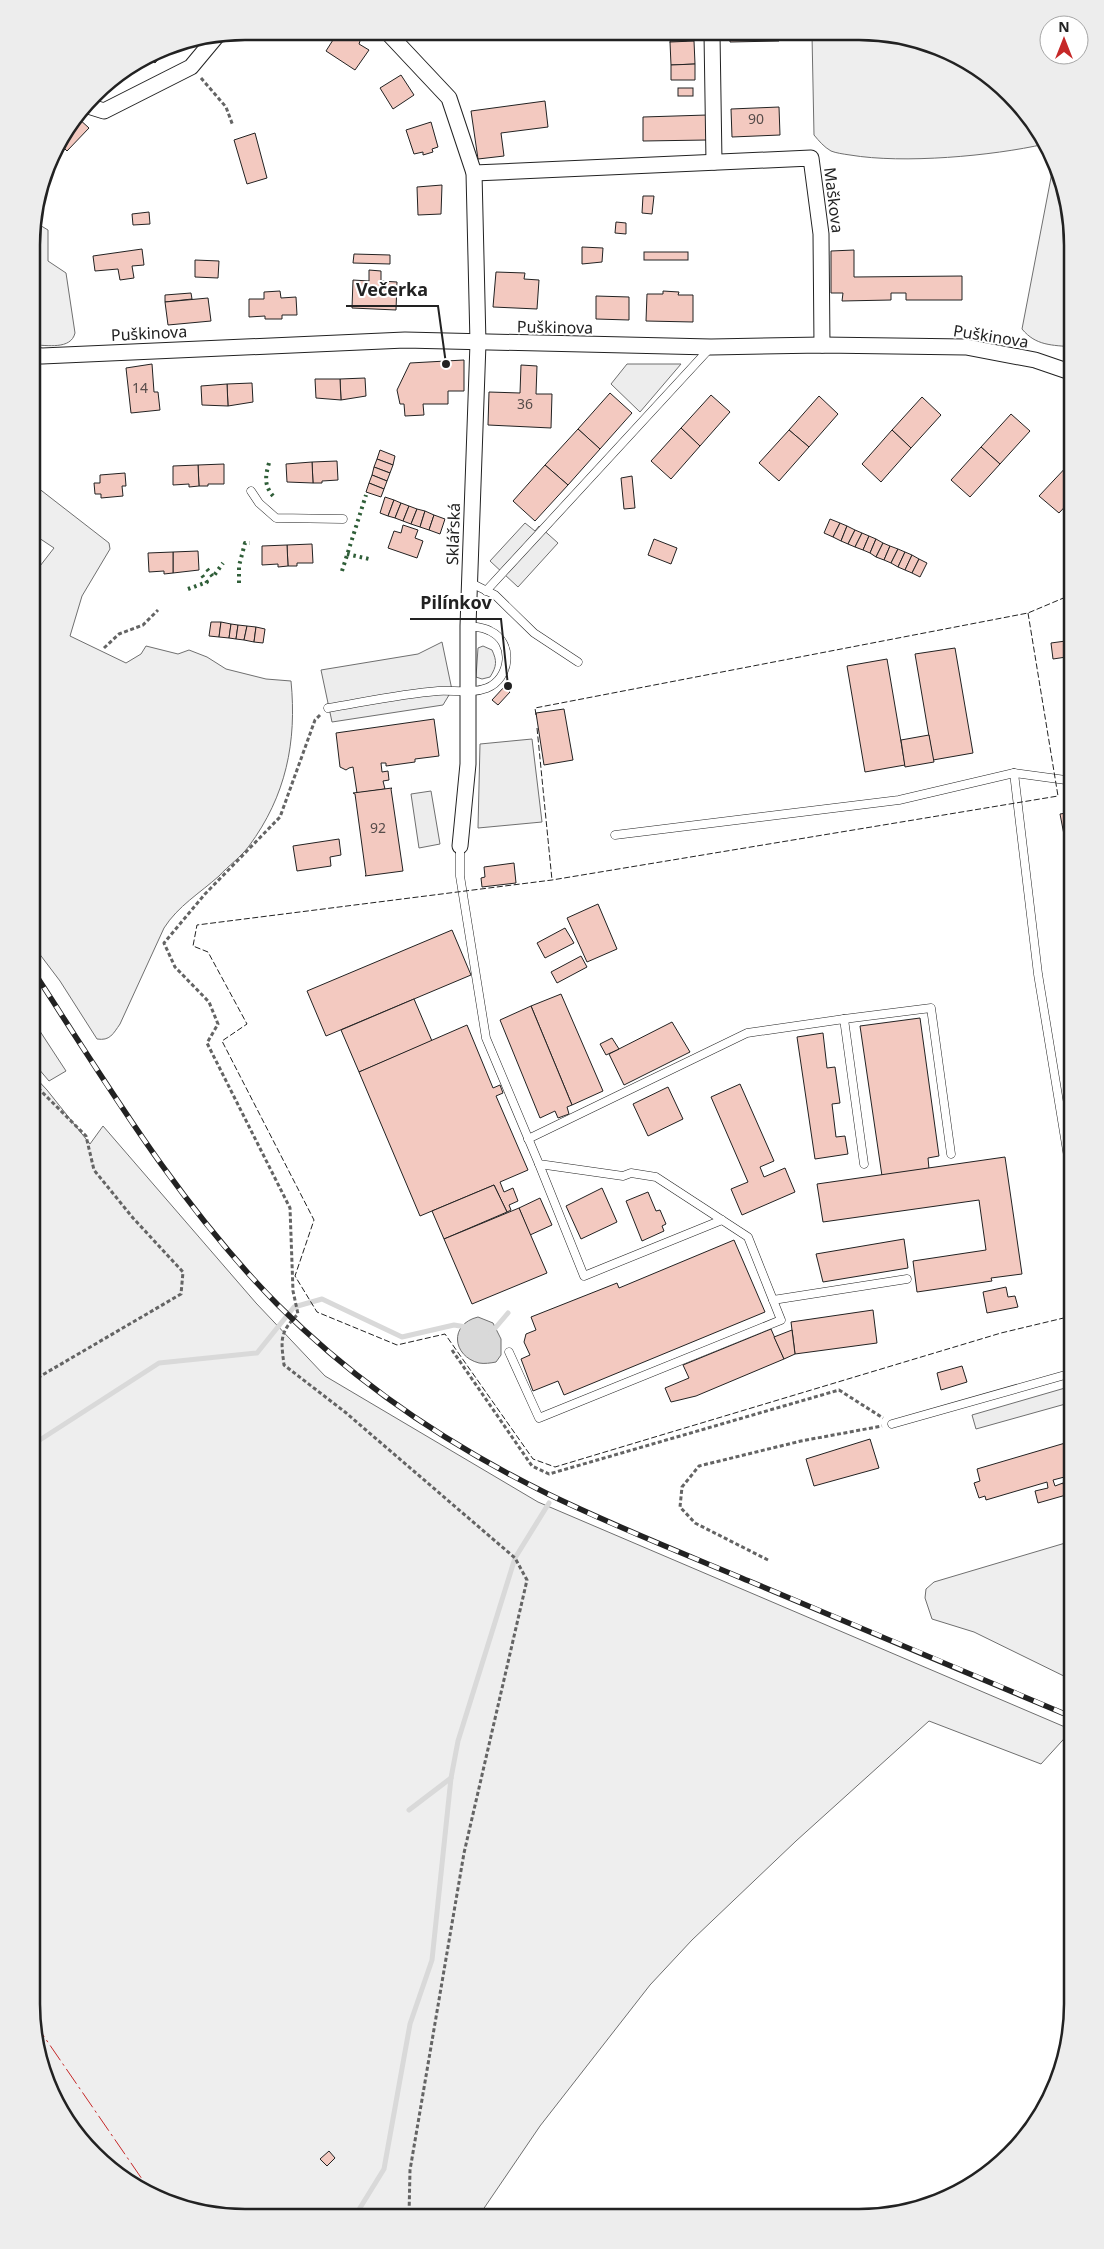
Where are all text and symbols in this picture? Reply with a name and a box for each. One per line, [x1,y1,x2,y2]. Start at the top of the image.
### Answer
north arrow [1039,15,1089,65]
text: N [1058,17,1070,36]
house number: 90 [748,109,764,128]
street label: Maškova [819,166,849,234]
callout: Večerka [346,273,438,306]
text: Večerka [356,277,428,301]
street label: Puškinova [517,315,593,339]
street label: Puškinova [952,319,1030,353]
street label: Puškinova [110,320,188,346]
house number: 14 [132,378,148,397]
house number: 36 [517,394,533,413]
street label: Sklářská [441,503,465,565]
callout: Pilínkov [410,586,501,619]
text: Pilínkov [420,590,492,614]
house number: 92 [370,818,386,837]

